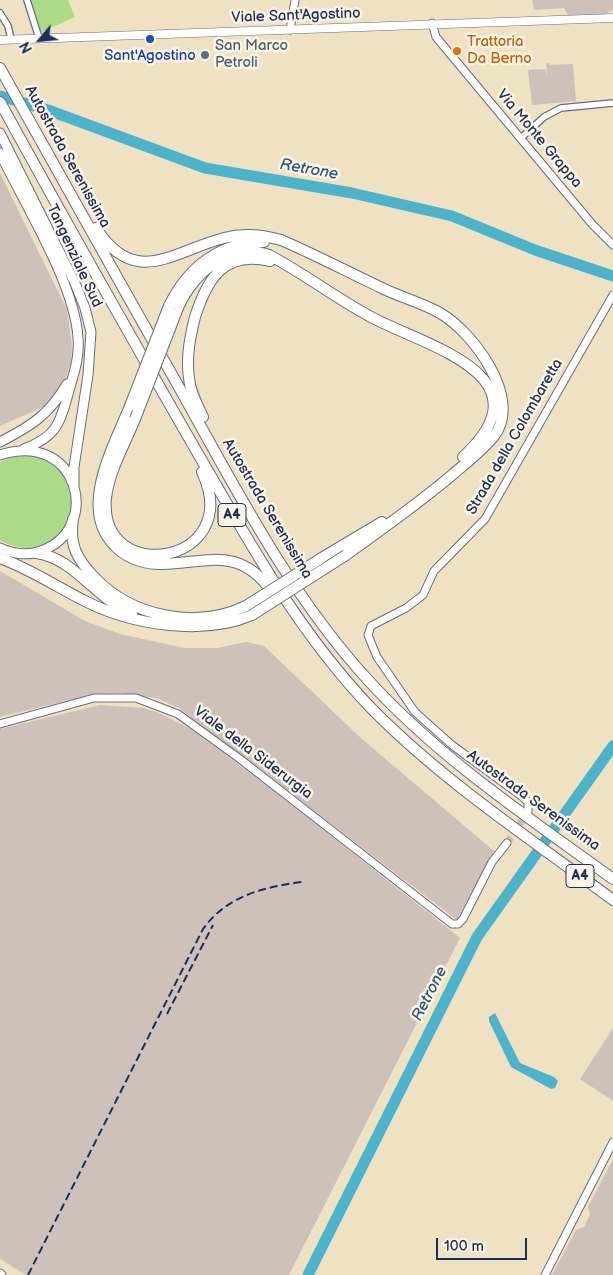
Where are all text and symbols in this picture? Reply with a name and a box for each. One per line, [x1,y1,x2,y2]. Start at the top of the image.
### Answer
street label: Viale Sant'Agostino [231,5,361,27]
north arrow [15,15,65,65]
marker: Sant'Agostino [144,33,156,45]
place label: Trattoria Da Berno [467,33,532,68]
place label: San Marco Petroli [215,37,288,72]
text: N [16,39,36,56]
marker: Trattoria Da Berno [451,45,463,57]
place label: Sant'Agostino [104,47,196,65]
marker: San Marco Petroli [199,49,211,61]
street label: Autostrada Serenissima [20,83,114,231]
street label: Via Monte Grappa [493,86,585,192]
water label: Retrone [278,155,340,185]
street label: Tangenziale Sud [42,202,106,310]
street label: Strada della Colombaretta [463,356,567,518]
street label: Autostrada Serenissima [218,436,316,582]
road number: A4 [218,504,246,526]
street label: Viale della Siderurgia [190,703,316,803]
street label: Autostrada Serenissima [463,747,603,855]
road number: A4 [566,864,594,888]
water label: Retrone [408,963,452,1025]
scale bar [438,1228,529,1260]
text: 100 m [444,1237,484,1256]

